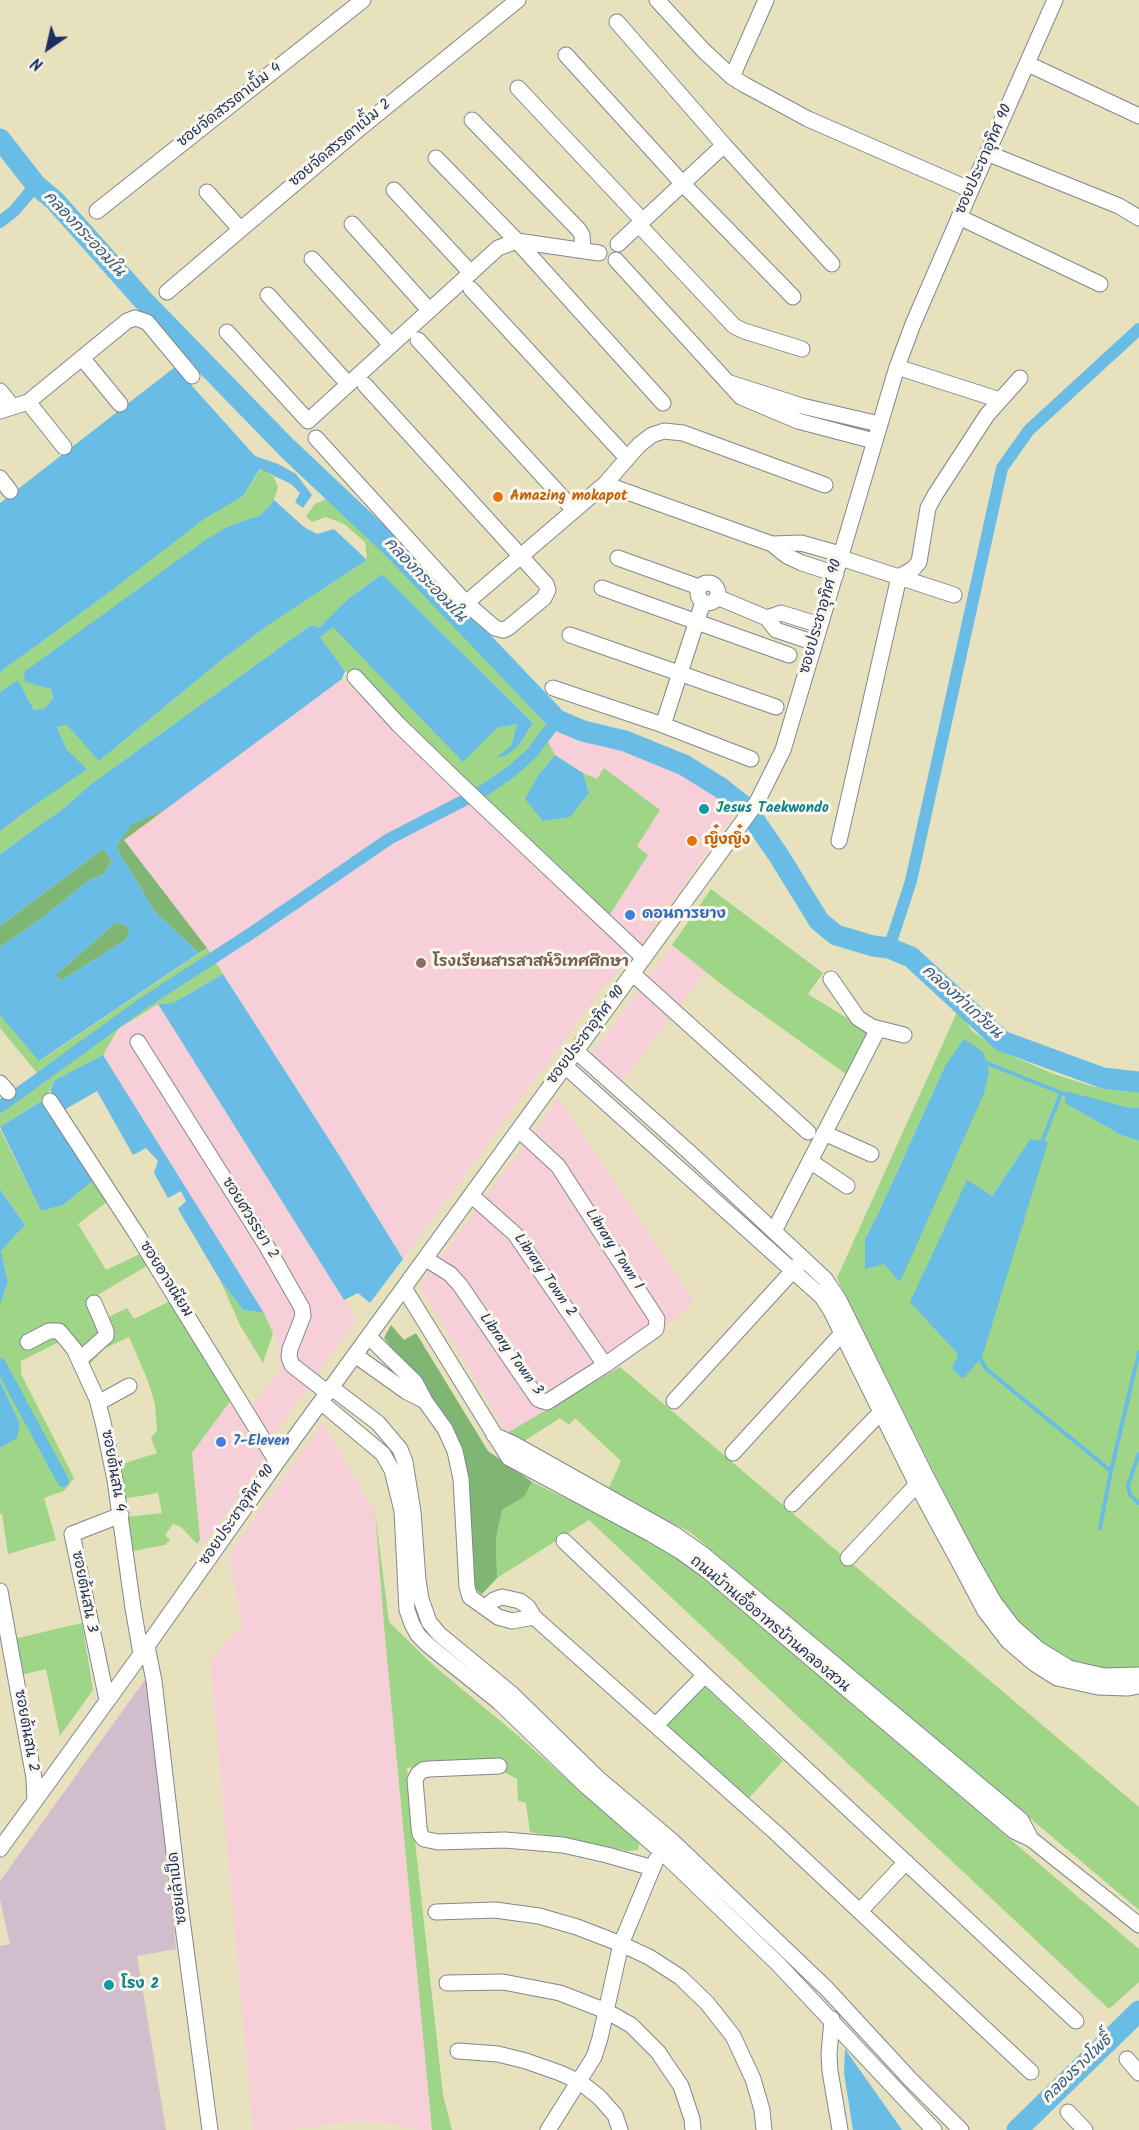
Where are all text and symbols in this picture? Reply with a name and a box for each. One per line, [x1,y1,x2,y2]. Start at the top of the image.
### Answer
north arrow [18,18,78,78]
text: N [26,50,49,77]
street label: ซอยจัดสรรตาเบิ้ม 4 [174,60,286,152]
street label: ซอยจัดสรรตาเบิ้ม 2 [286,96,396,192]
street label: ซอยประชาอุทิศ 90 [953,102,1017,218]
water label: คลองกระออมใน [39,188,127,282]
place label: Amazing mokapot [510,488,628,506]
marker: Amazing mokapot [491,490,505,504]
water label: คลองกระออมใน [379,535,469,627]
street label: ซอยประชาอุทิศ 90 [797,558,847,676]
place label: Jesus Taekwondo [716,800,829,818]
marker: Jesus Taekwondo [697,802,711,816]
place label: ญิ๋งญิ๋ง [704,832,750,850]
marker: ญิ๋งญิ๋ง [685,834,699,848]
place label: ดอนการยาง [642,906,726,924]
marker: ดอนการยาง [623,908,637,922]
place label: โรงเรียนสารสาสน์วิเทศศึกษา [433,954,629,972]
marker: โรงเรียนสารสาสน์วิเทศศึกษา [414,956,428,970]
water label: คลองท่าเกวียน [917,962,1005,1044]
street label: ซอยประชาอุทิศ 90 [544,983,630,1089]
street label: ซอยศวรรยา 2 [217,1175,281,1263]
street label: Library Town 1 [580,1206,646,1294]
street label: Library Town 2 [509,1231,579,1321]
street label: ซอยอาจเนียม [135,1239,195,1321]
street label: Library Town 3 [474,1310,546,1400]
street label: ซอยต้นสน 4 [96,1429,128,1513]
place label: 7-Eleven [233,1433,290,1451]
marker: 7-Eleven [214,1435,228,1449]
street label: ซอยประชาอุทิศ 90 [197,1462,279,1570]
street label: ซอยต้นสน 3 [66,1550,100,1634]
street label: ถนนบ้านเอื้ออาทรบ้านคลองสวน [686,1553,852,1697]
street label: ซอยต้นสน 2 [9,1688,41,1774]
street label: ซอยเล้าเป็ด [166,1851,192,1925]
place label: โรง 2 [121,1976,159,1994]
marker: โรง 2 [102,1978,116,1992]
water label: คลองรางโพธิ์ [1039,2032,1117,2108]

